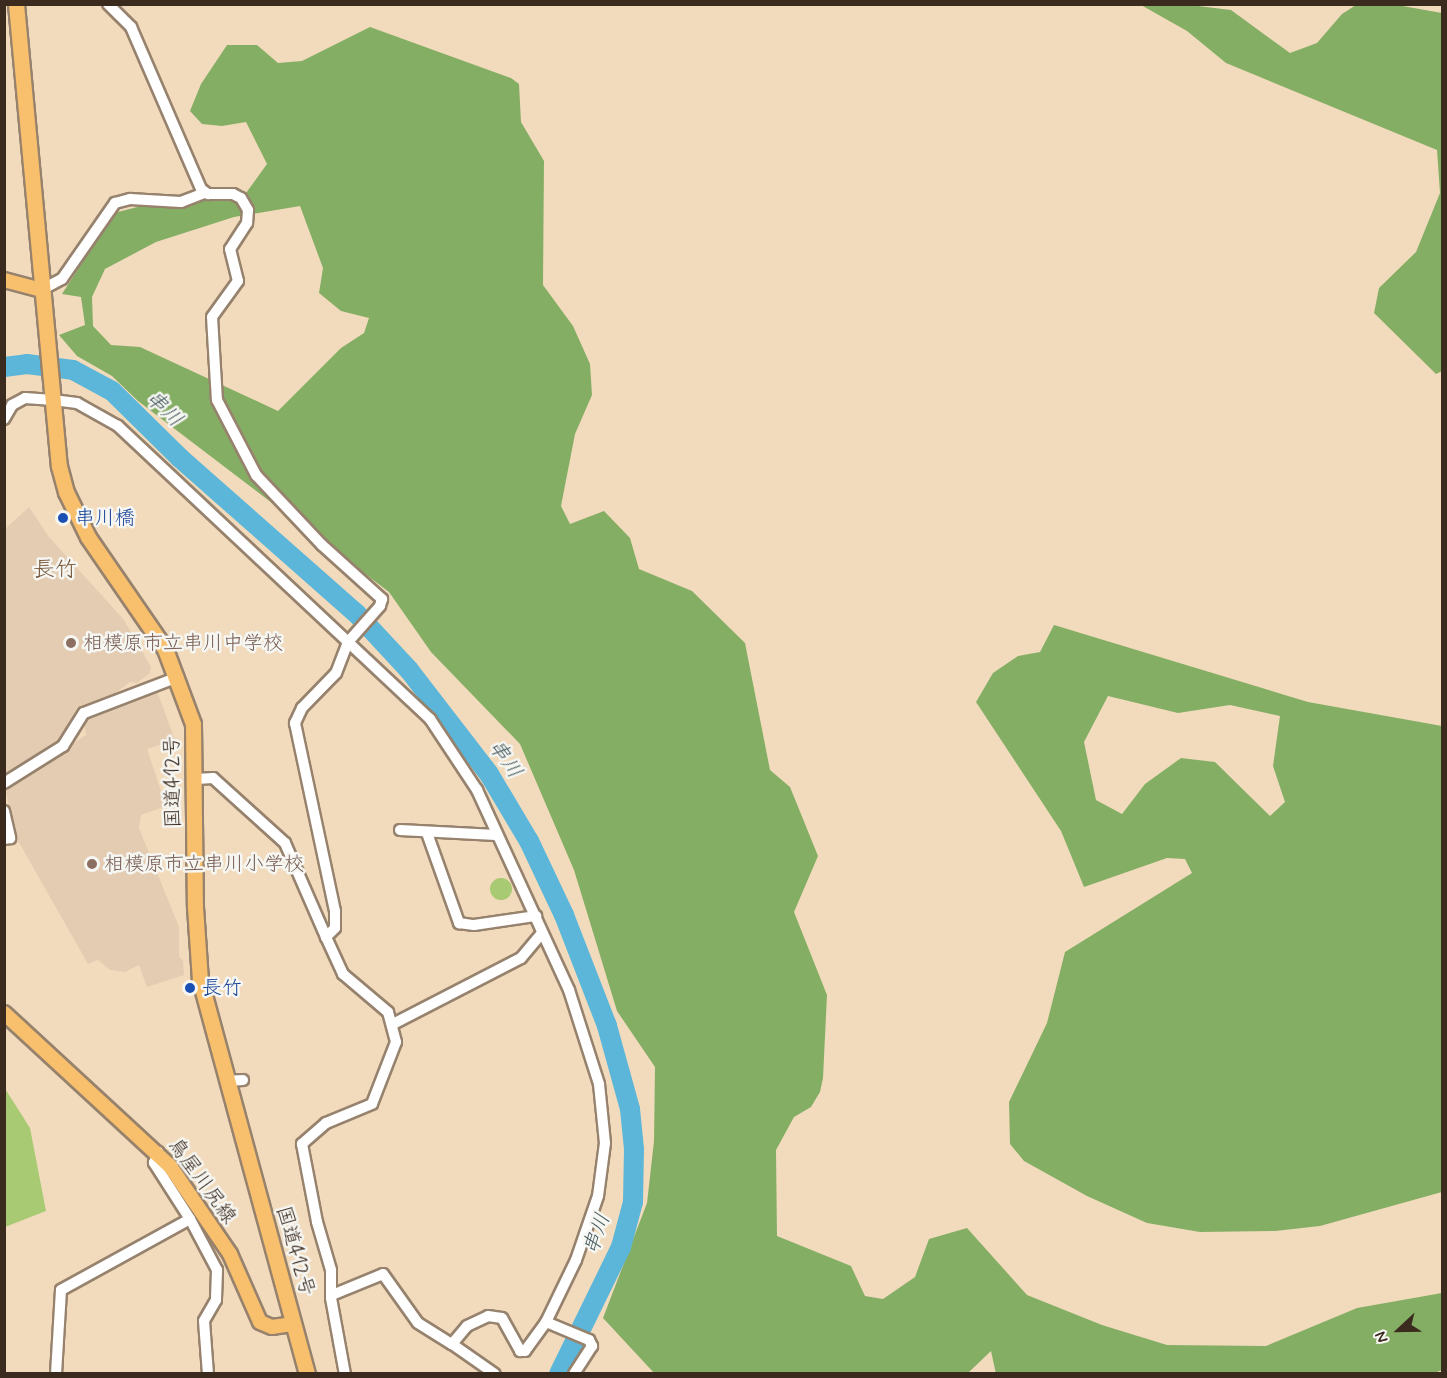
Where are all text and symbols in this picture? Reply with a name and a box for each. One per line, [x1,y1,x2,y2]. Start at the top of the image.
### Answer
water label: 串川 [140,385,188,433]
place label: 串川橋 [75,506,135,530]
marker: 串川橋 [56,511,70,525]
district label: 長竹 [33,558,77,584]
place label: 相模原市立串川中学校 [83,631,283,655]
marker: 相模原市立串川中学校 [64,636,78,650]
water label: 串川 [483,735,527,783]
street label: 国道412号 [160,736,186,828]
place label: 相模原市立串川小学校 [104,852,304,876]
marker: 相模原市立串川小学校 [85,857,99,871]
place label: 長竹 [202,976,242,1000]
marker: 長竹 [183,981,197,995]
street label: 鳥屋川尻線 [163,1133,241,1229]
street label: 国道412号 [271,1203,319,1299]
water label: 串川 [578,1210,616,1258]
north arrow [1369,1300,1429,1360]
text: N [1370,1328,1394,1346]

